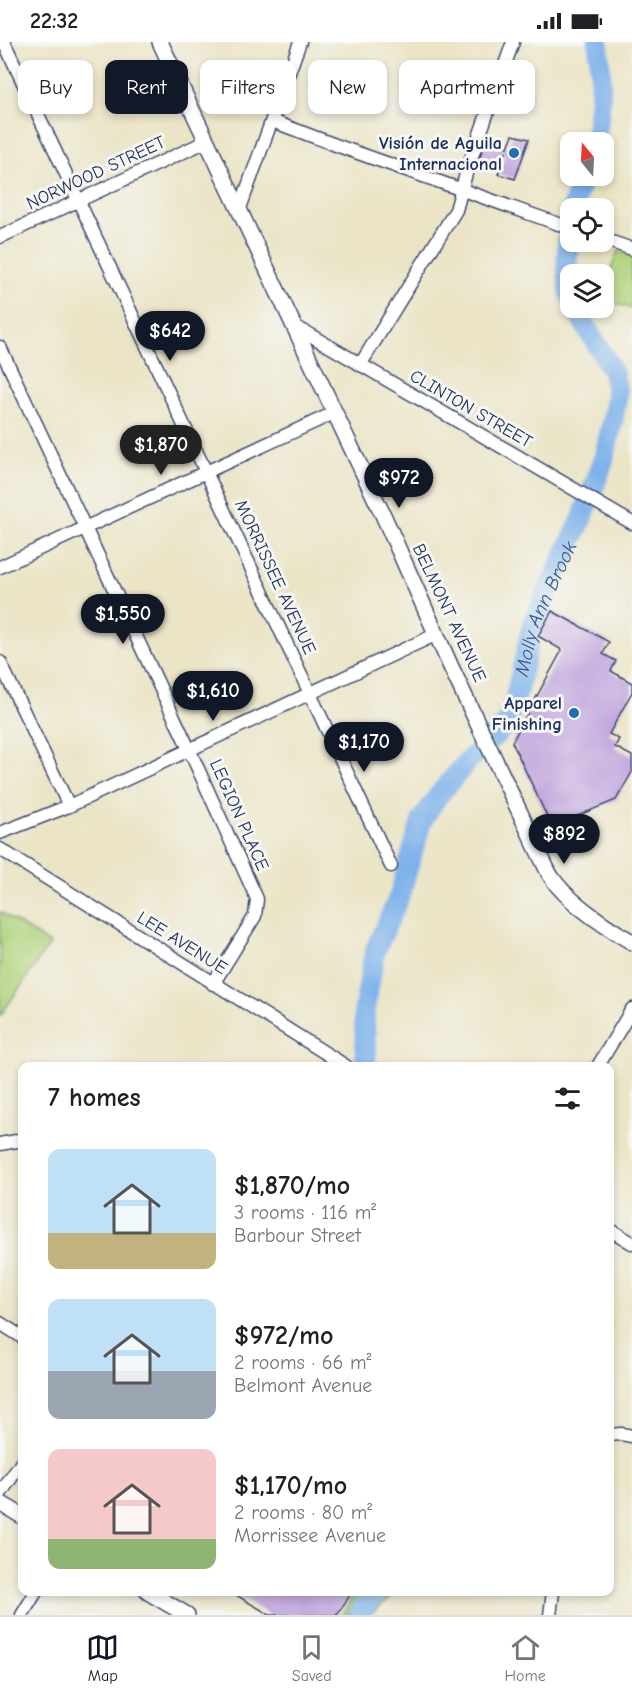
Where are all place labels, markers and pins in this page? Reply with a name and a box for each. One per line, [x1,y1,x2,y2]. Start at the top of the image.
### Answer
place label: Visión de Aguila Internacional [379,133,502,175]
marker: Visión de Aguila Internacional [507,146,521,160]
pin: $642 [134,311,206,362]
pin: $1,870 [112,425,210,476]
pin: $972 [363,458,435,509]
pin: $1,550 [74,594,172,645]
pin: $1,610 [164,671,262,722]
place label: Apparel Finishing [492,693,562,735]
marker: Apparel Finishing [567,706,581,720]
pin: $1,170 [315,722,413,773]
pin: $892 [528,814,600,865]

